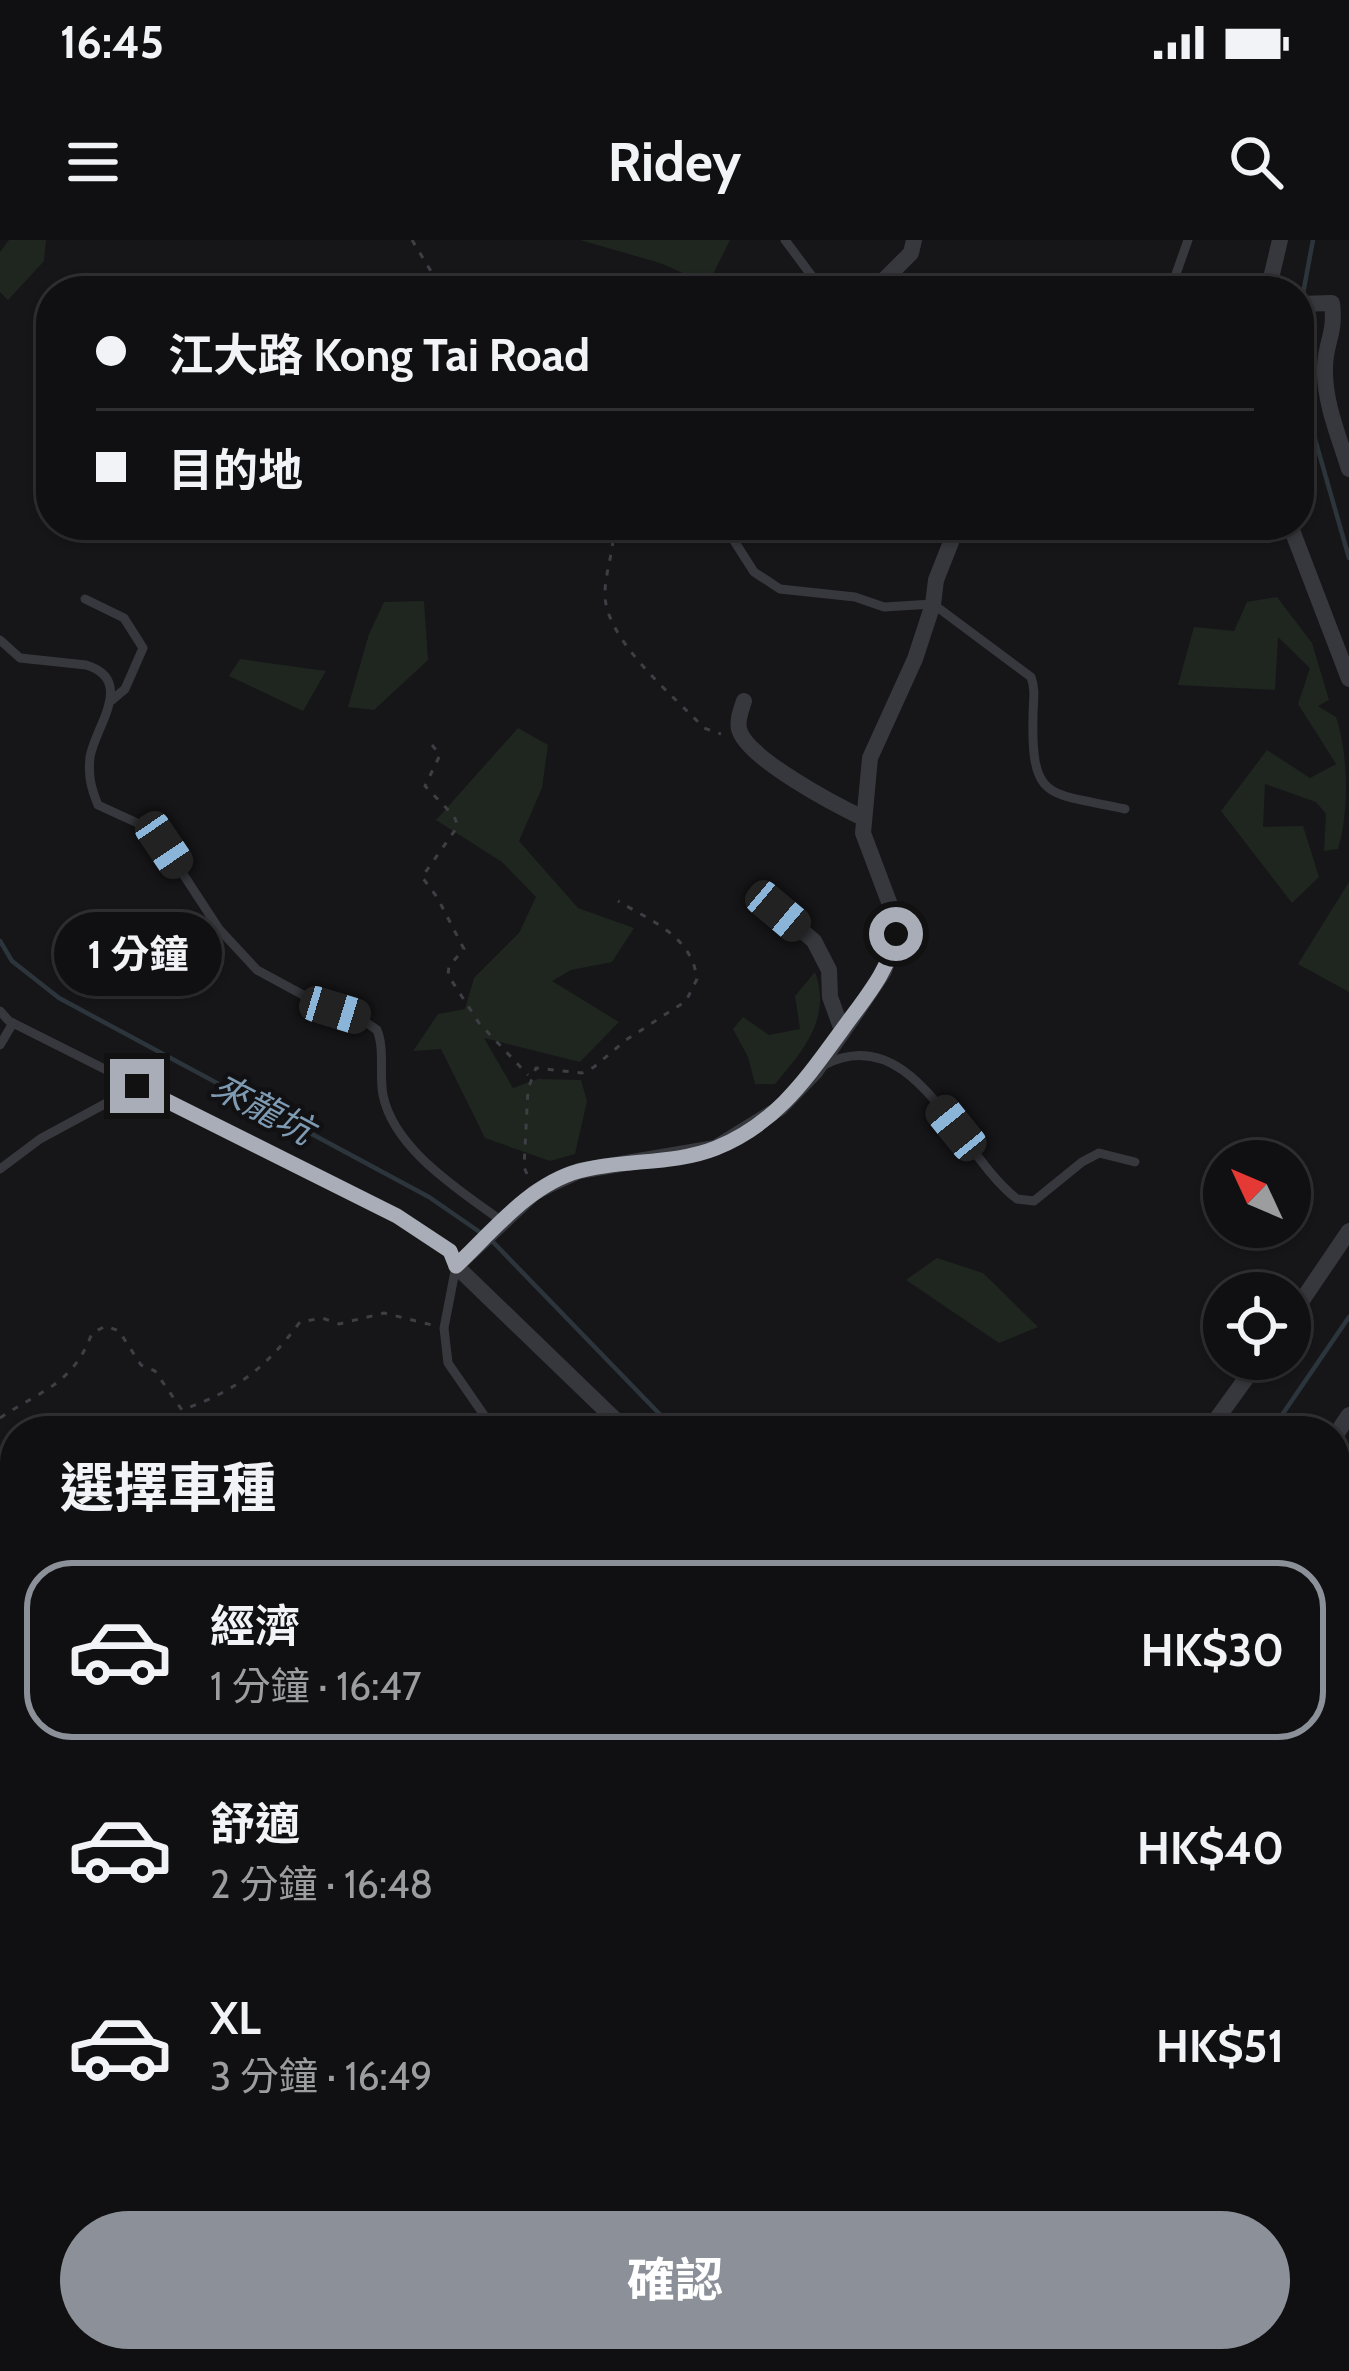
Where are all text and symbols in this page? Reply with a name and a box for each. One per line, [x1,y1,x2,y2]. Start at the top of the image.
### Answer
text: 16:45 [60,15,164,69]
icon: menu [60,129,126,195]
text: Ridey [608,129,741,195]
icon: search [1223,129,1289,195]
text: 江大路 Kong Tai Road [168,328,590,382]
text: 目的地 [168,443,303,497]
car [129,805,199,885]
car [739,874,817,948]
route start [869,907,923,961]
callout: 1 分鐘 [53,912,221,996]
text: 1 分鐘 [87,930,189,978]
car [295,982,375,1038]
route end [110,1059,164,1113]
water label: 來龍坑 [205,1063,325,1155]
car [919,1089,993,1167]
north arrow [1203,1140,1311,1248]
map controls [1203,1140,1311,1380]
button: locate [1203,1272,1311,1380]
text: 選擇車種 [60,1455,276,1521]
icon: car [66,1596,174,1704]
text: 經濟 [210,1599,300,1653]
text: HK$30 [1141,1623,1284,1677]
text: 1 分鐘 · 16:47 [210,1662,421,1710]
icon: car [66,1794,174,1902]
text: 舒適 [210,1797,300,1851]
text: HK$40 [1137,1821,1284,1875]
text: 2 分鐘 · 16:48 [210,1860,433,1908]
text: XL [210,1991,261,2045]
icon: car [66,1992,174,2100]
text: HK$51 [1156,2019,1284,2073]
text: 3 分鐘 · 16:49 [210,2052,432,2100]
button: 確認 [60,2211,1290,2349]

